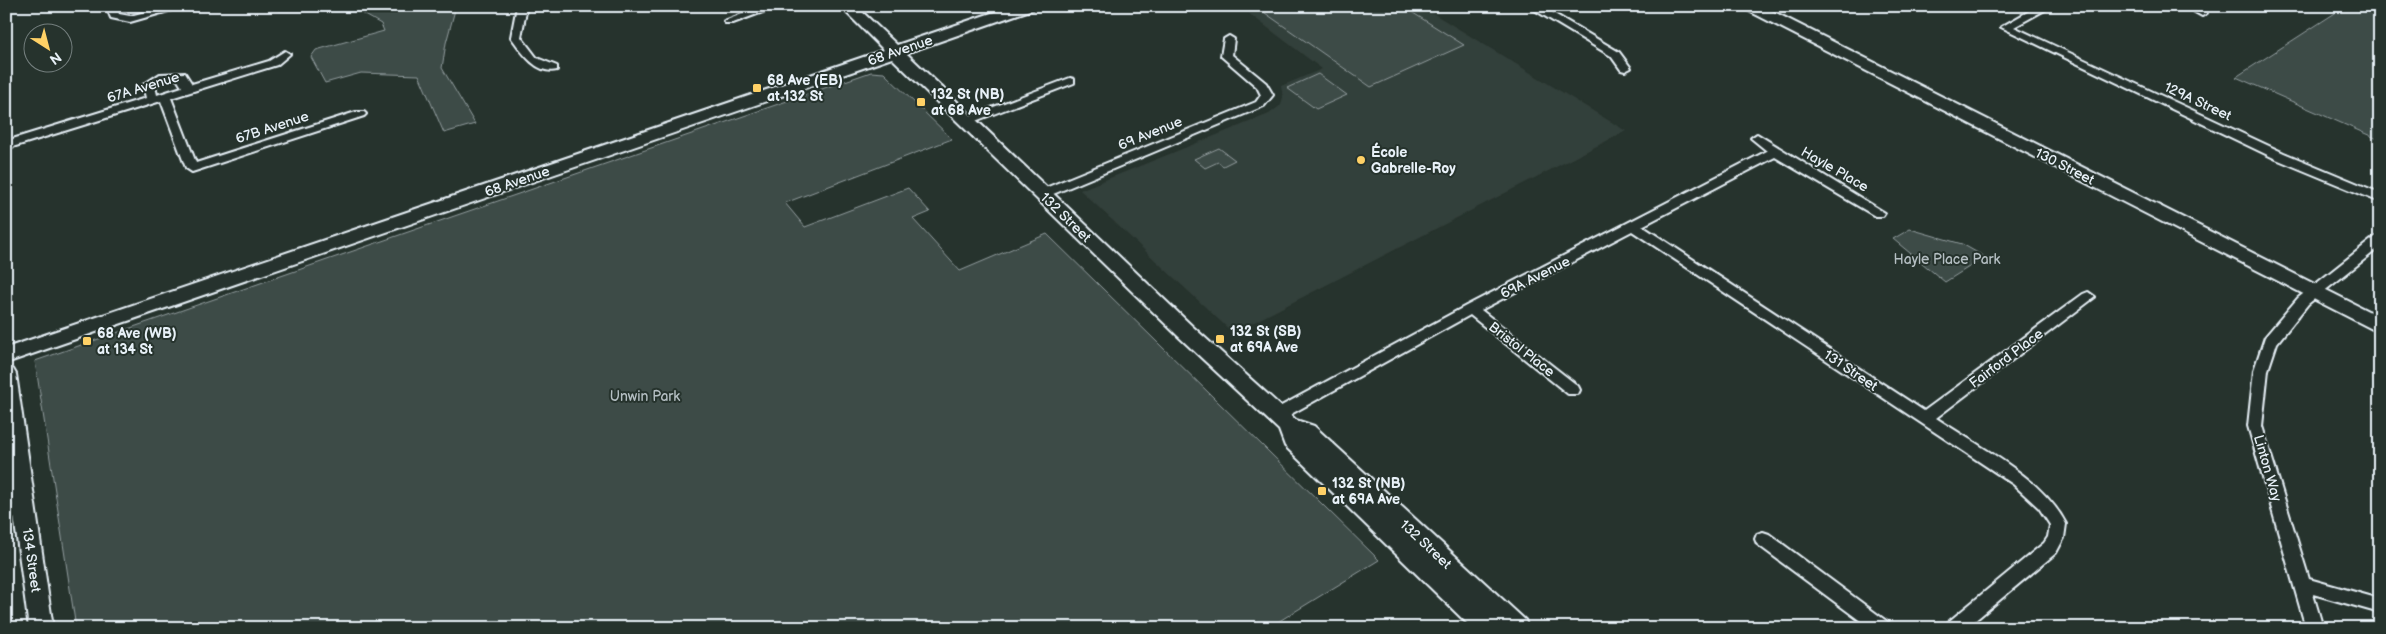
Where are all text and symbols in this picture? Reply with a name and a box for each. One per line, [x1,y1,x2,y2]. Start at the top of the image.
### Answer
north arrow [22,22,72,72]
street label: 68 Avenue [865,31,935,69]
text: N [46,48,65,68]
street label: 67A Avenue [105,68,181,107]
place label: 68 Ave (EB) at 132 St [767,72,843,105]
street label: 129A Street [2161,78,2235,125]
marker: 68 Ave (EB) at 132 St [751,82,763,94]
place label: 132 St (NB) at 68 Ave [931,86,1005,119]
marker: 132 St (NB) at 68 Ave [915,96,927,108]
street label: 67B Avenue [233,108,311,147]
street label: 69 Avenue [1116,113,1185,154]
place label: École Gabrelle-Roy [1371,142,1456,177]
street label: Hayle Place [1798,143,1872,196]
street label: 130 Street [2032,144,2098,189]
marker: École Gabrelle-Roy [1355,154,1367,166]
street label: 68 Avenue [482,162,552,200]
street label: 132 Street [1037,189,1095,246]
park label: Hayle Place Park [1894,251,2001,268]
street label: 69A Avenue [1498,253,1573,302]
street label: Bristol Place [1485,318,1558,380]
place label: 132 St (SB) at 69A Ave [1230,323,1302,356]
place label: 68 Ave (WB) at 134 St [97,325,177,358]
street label: Fairford Place [1966,325,2047,392]
marker: 132 St (SB) at 69A Ave [1214,333,1226,345]
marker: 68 Ave (WB) at 134 St [81,335,93,347]
street label: 131 Street [1821,346,1882,395]
park label: Unwin Park [610,388,680,405]
street label: Linton Way [2250,433,2285,504]
place label: 132 St (NB) at 69A Ave [1332,475,1406,508]
marker: 132 St (NB) at 69A Ave [1316,485,1328,497]
street label: 132 Street [1396,516,1455,573]
street label: 134 Street [19,527,45,594]

